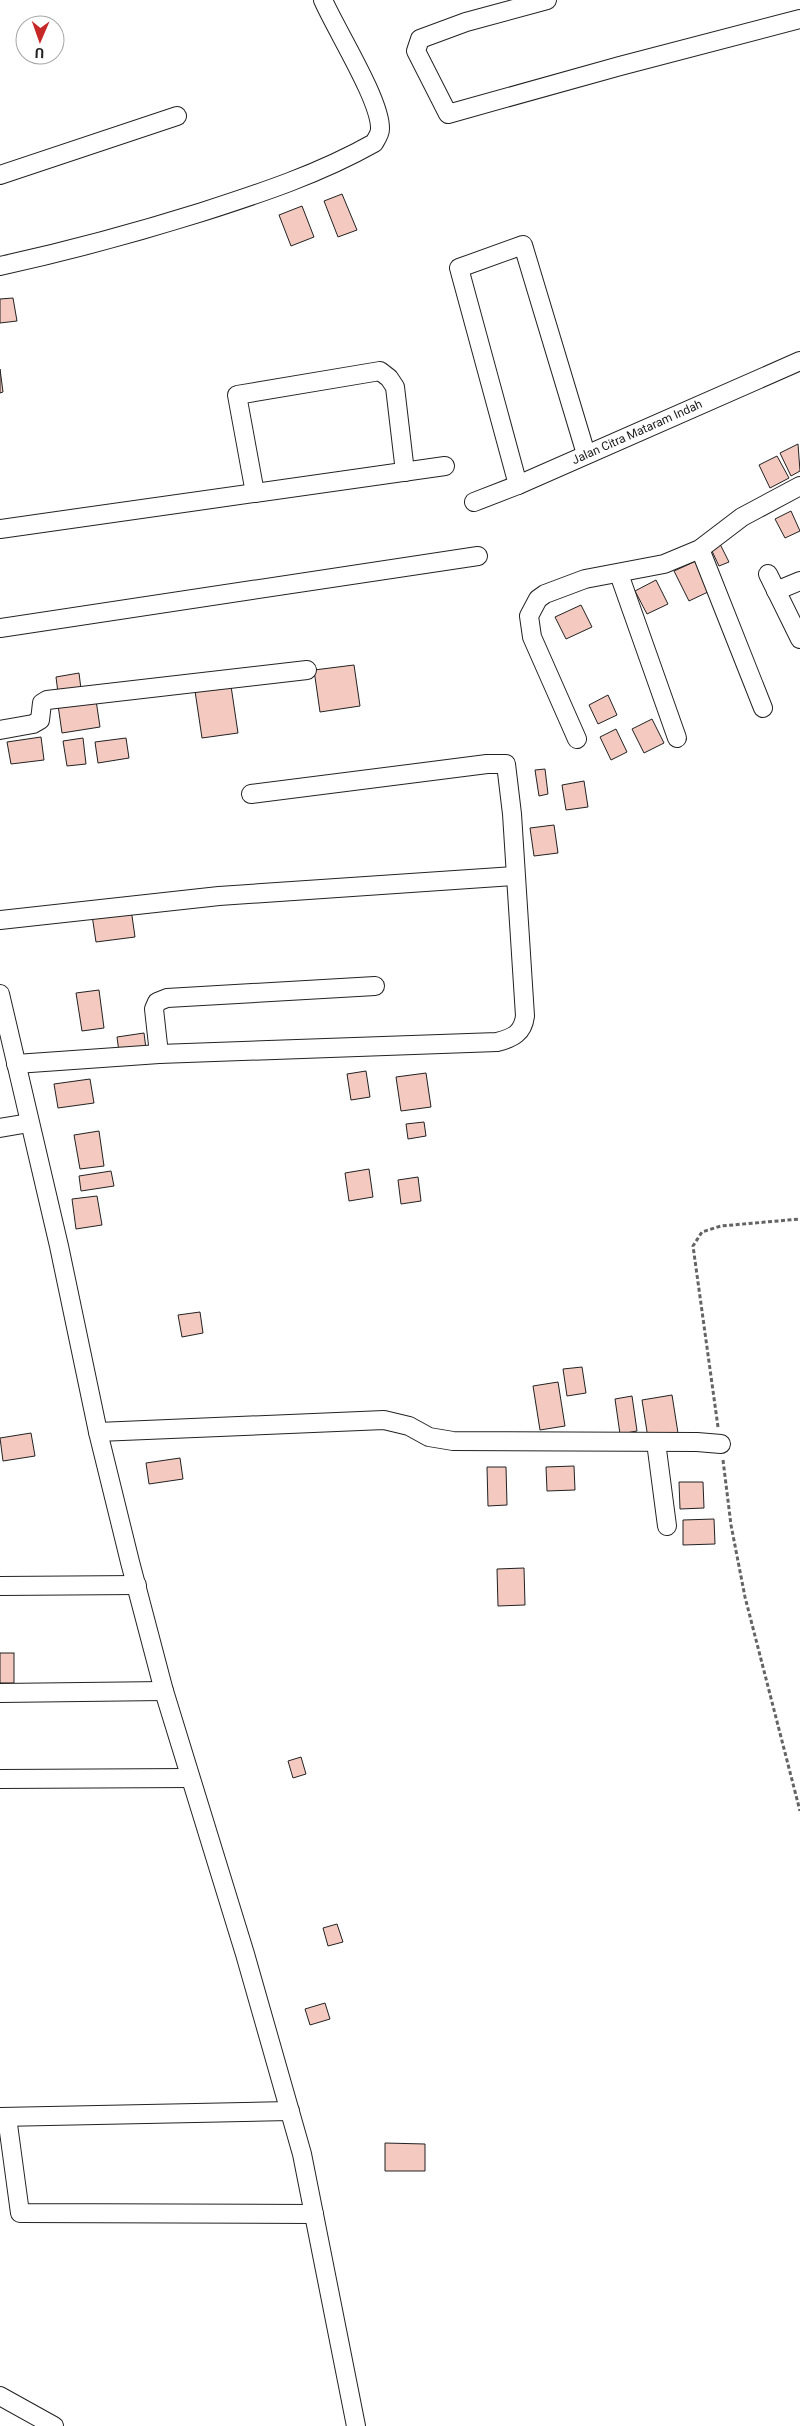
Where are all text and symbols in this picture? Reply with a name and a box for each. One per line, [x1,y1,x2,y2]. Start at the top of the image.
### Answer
north arrow [15,15,65,65]
text: U [35,45,44,61]
street label: Jalan Citra Mataram Indah [570,397,704,467]

